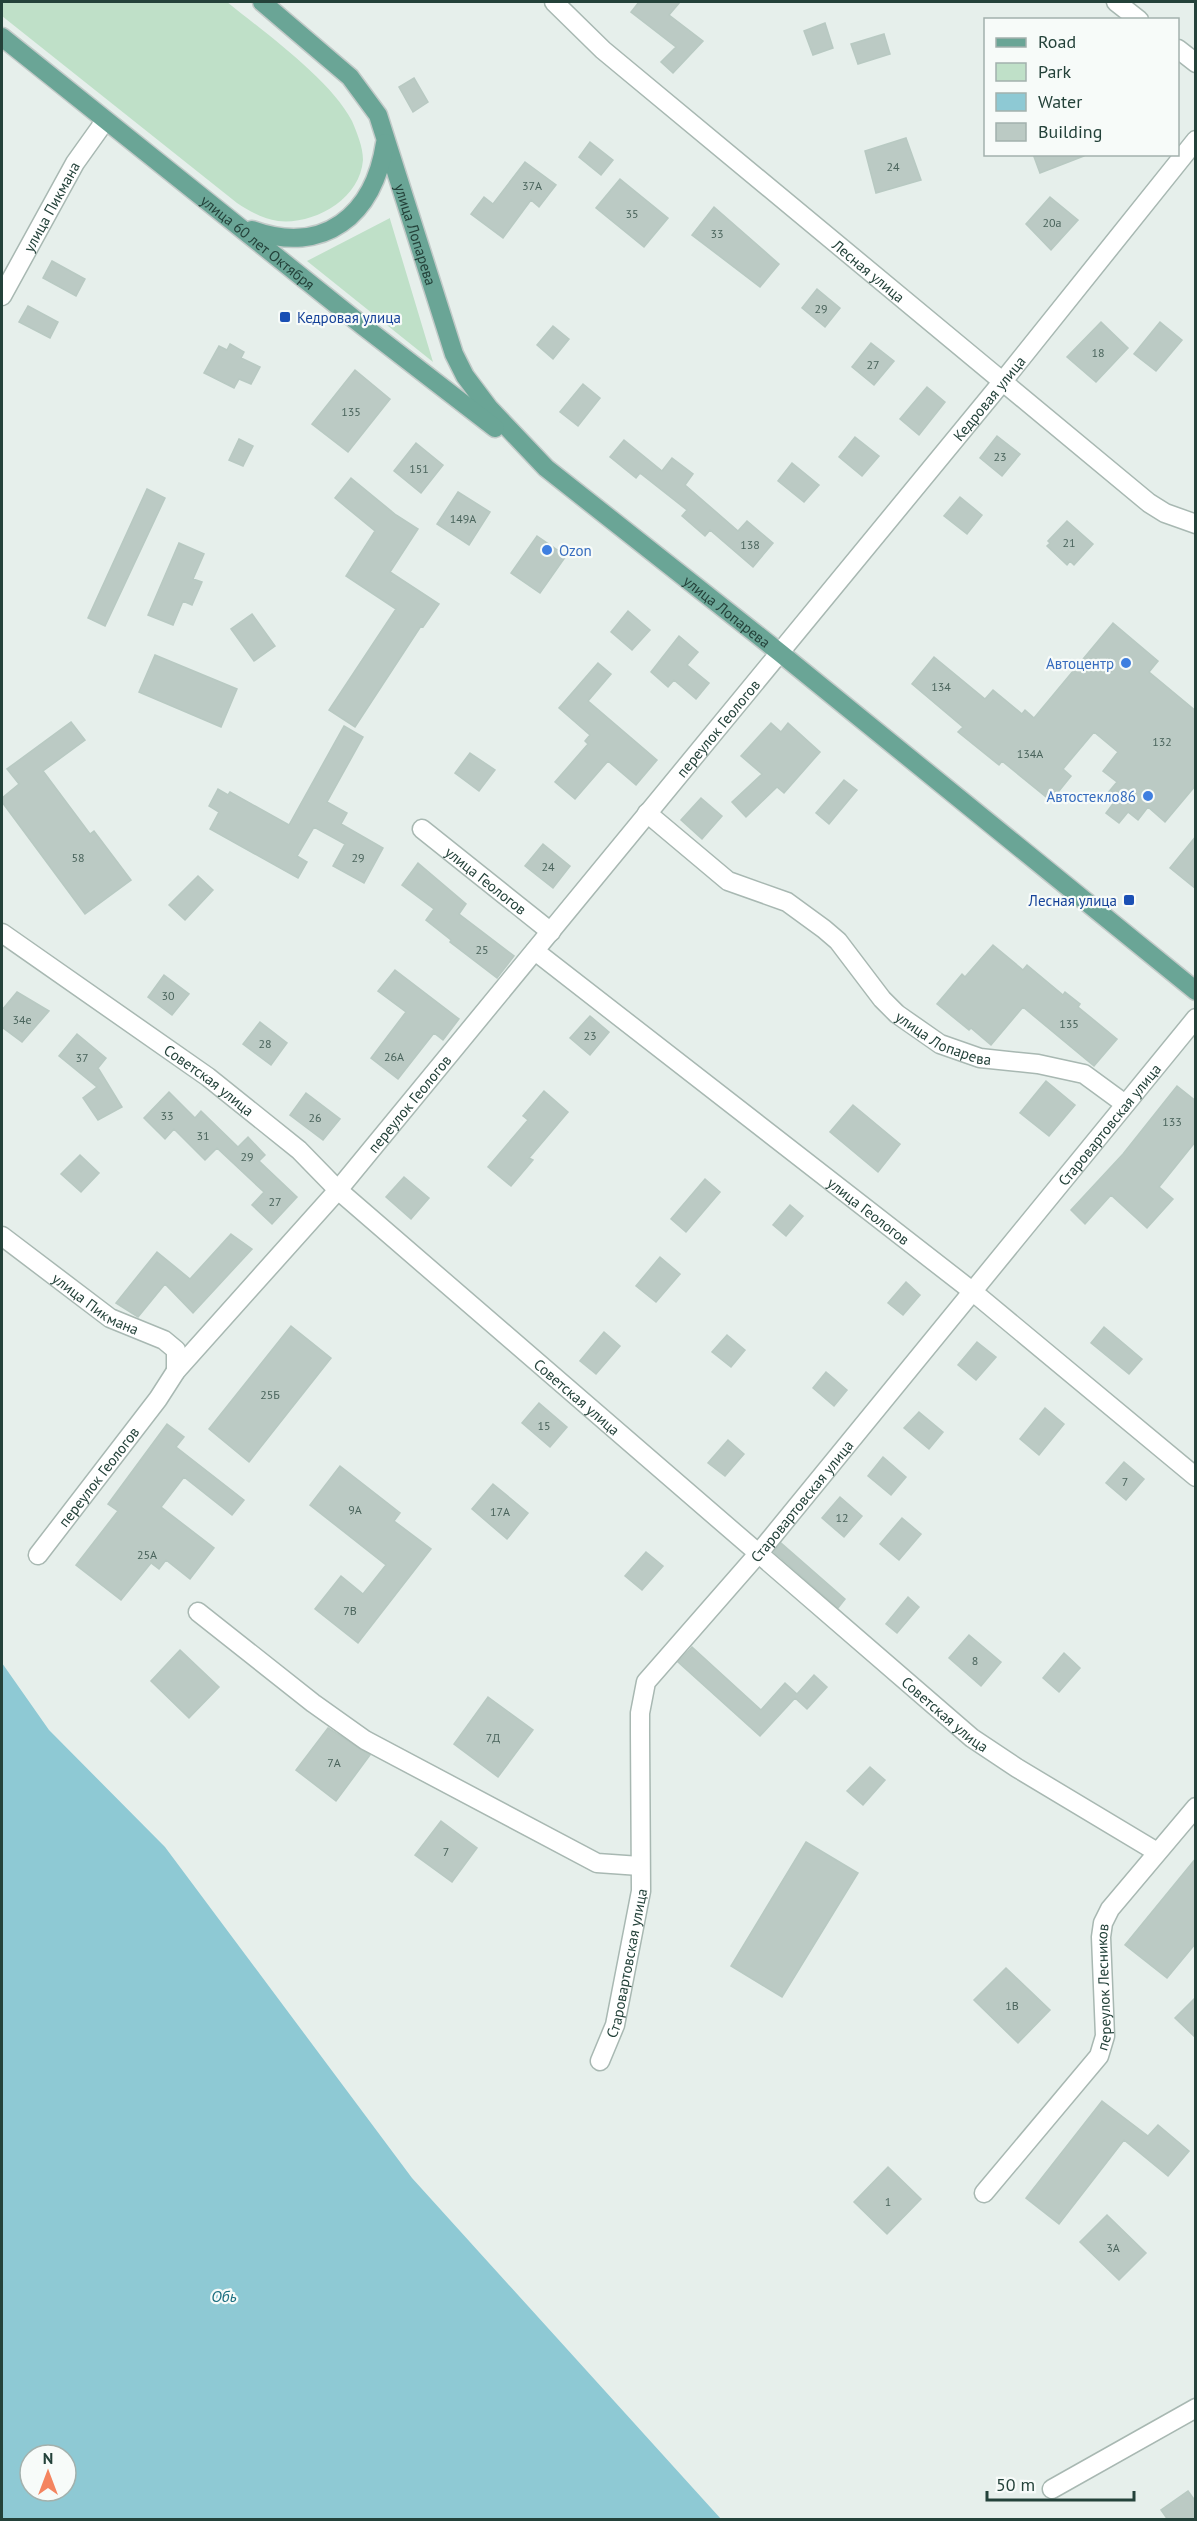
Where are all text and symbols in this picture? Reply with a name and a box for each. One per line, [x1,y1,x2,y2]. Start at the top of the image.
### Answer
legend [984,18,1179,156]
text: Road [1038,30,1076,53]
text: Park [1038,60,1071,83]
text: Water [1038,90,1082,113]
text: Building [1038,120,1102,143]
street label: улица Пикмана [19,158,84,255]
house number: 24 [886,159,900,174]
house number: 37А [522,178,542,193]
street label: улица Лопарева [391,181,441,288]
street label: улица 60 лет Октября [197,190,319,294]
house number: 35 [625,206,639,221]
house number: 20а [1042,215,1062,230]
house number: 33 [710,226,724,241]
street label: Лесная улица [828,234,909,306]
house number: 29 [814,301,828,316]
place label: Кедровая улица [297,308,401,327]
marker: Кедровая улица [278,310,292,324]
house number: 18 [1091,345,1105,360]
street label: Кедровая улица [948,352,1029,444]
house number: 27 [866,357,880,372]
house number: 135 [341,404,361,419]
house number: 23 [993,449,1007,464]
house number: 151 [409,461,429,476]
house number: 149А [450,511,476,526]
house number: 21 [1062,535,1076,550]
house number: 138 [740,537,760,552]
place label: Ozon [559,541,592,560]
marker: Ozon [540,543,554,557]
street label: улица Лопарева [680,571,775,651]
place label: Автоцентр [1046,654,1114,673]
marker: Автоцентр [1119,656,1133,670]
street label: переулок Геологов [672,675,764,781]
house number: 134 [931,679,951,694]
house number: 132 [1152,734,1172,749]
house number: 134А [1017,746,1043,761]
place label: Автостекло86 [1047,787,1136,806]
marker: Автостекло86 [1141,789,1155,803]
street label: улица Геологов [441,842,531,918]
house number: 58 [71,850,85,865]
house number: 29 [351,850,365,865]
house number: 24 [541,859,555,874]
place label: Лесная улица [1028,891,1117,910]
marker: Лесная улица [1122,893,1136,907]
house number: 25 [475,942,489,957]
house number: 30 [161,988,175,1003]
street label: улица Лопарева [892,1007,992,1069]
house number: 34е [12,1012,32,1027]
house number: 135 [1059,1016,1079,1031]
house number: 23 [583,1028,597,1043]
house number: 28 [258,1036,272,1051]
street label: Советская улица [161,1040,258,1120]
house number: 26А [384,1049,404,1064]
house number: 37 [75,1050,89,1065]
street label: переулок Геологов [363,1051,455,1156]
street label: Старовартовская улица [1054,1059,1165,1189]
house number: 33 [160,1108,174,1123]
house number: 26 [308,1110,322,1125]
house number: 133 [1162,1114,1182,1129]
house number: 31 [196,1128,210,1143]
house number: 29 [240,1149,254,1164]
street label: улица Геологов [824,1173,914,1249]
house number: 27 [268,1194,282,1209]
street label: улица Пикмана [49,1268,142,1338]
street label: Советская улица [530,1354,624,1439]
house number: 25Б [260,1387,280,1402]
house number: 15 [537,1418,551,1433]
street label: переулок Геологов [54,1423,143,1530]
street label: Старовартовская улица [746,1436,857,1566]
house number: 7 [1122,1474,1128,1489]
house number: 9А [348,1502,362,1517]
house number: 17А [490,1504,510,1519]
house number: 12 [835,1510,849,1525]
house number: 25А [137,1547,157,1562]
house number: 7В [343,1603,357,1618]
house number: 8 [972,1653,978,1668]
street label: Советская улица [898,1672,992,1756]
house number: 7Д [486,1730,500,1745]
house number: 7А [327,1755,341,1770]
house number: 7 [443,1844,449,1859]
street label: Старовартовская улица [601,1887,651,2041]
street label: переулок Лесников [1091,1922,1114,2052]
house number: 1В [1005,1998,1019,2013]
house number: 1 [885,2194,891,2209]
house number: 3А [1106,2240,1120,2255]
water label: Обь [211,2286,237,2306]
north arrow [18,2443,78,2503]
text: N [43,2448,53,2468]
scale bar [987,2464,1134,2502]
text: 50 m [996,2473,1035,2496]

